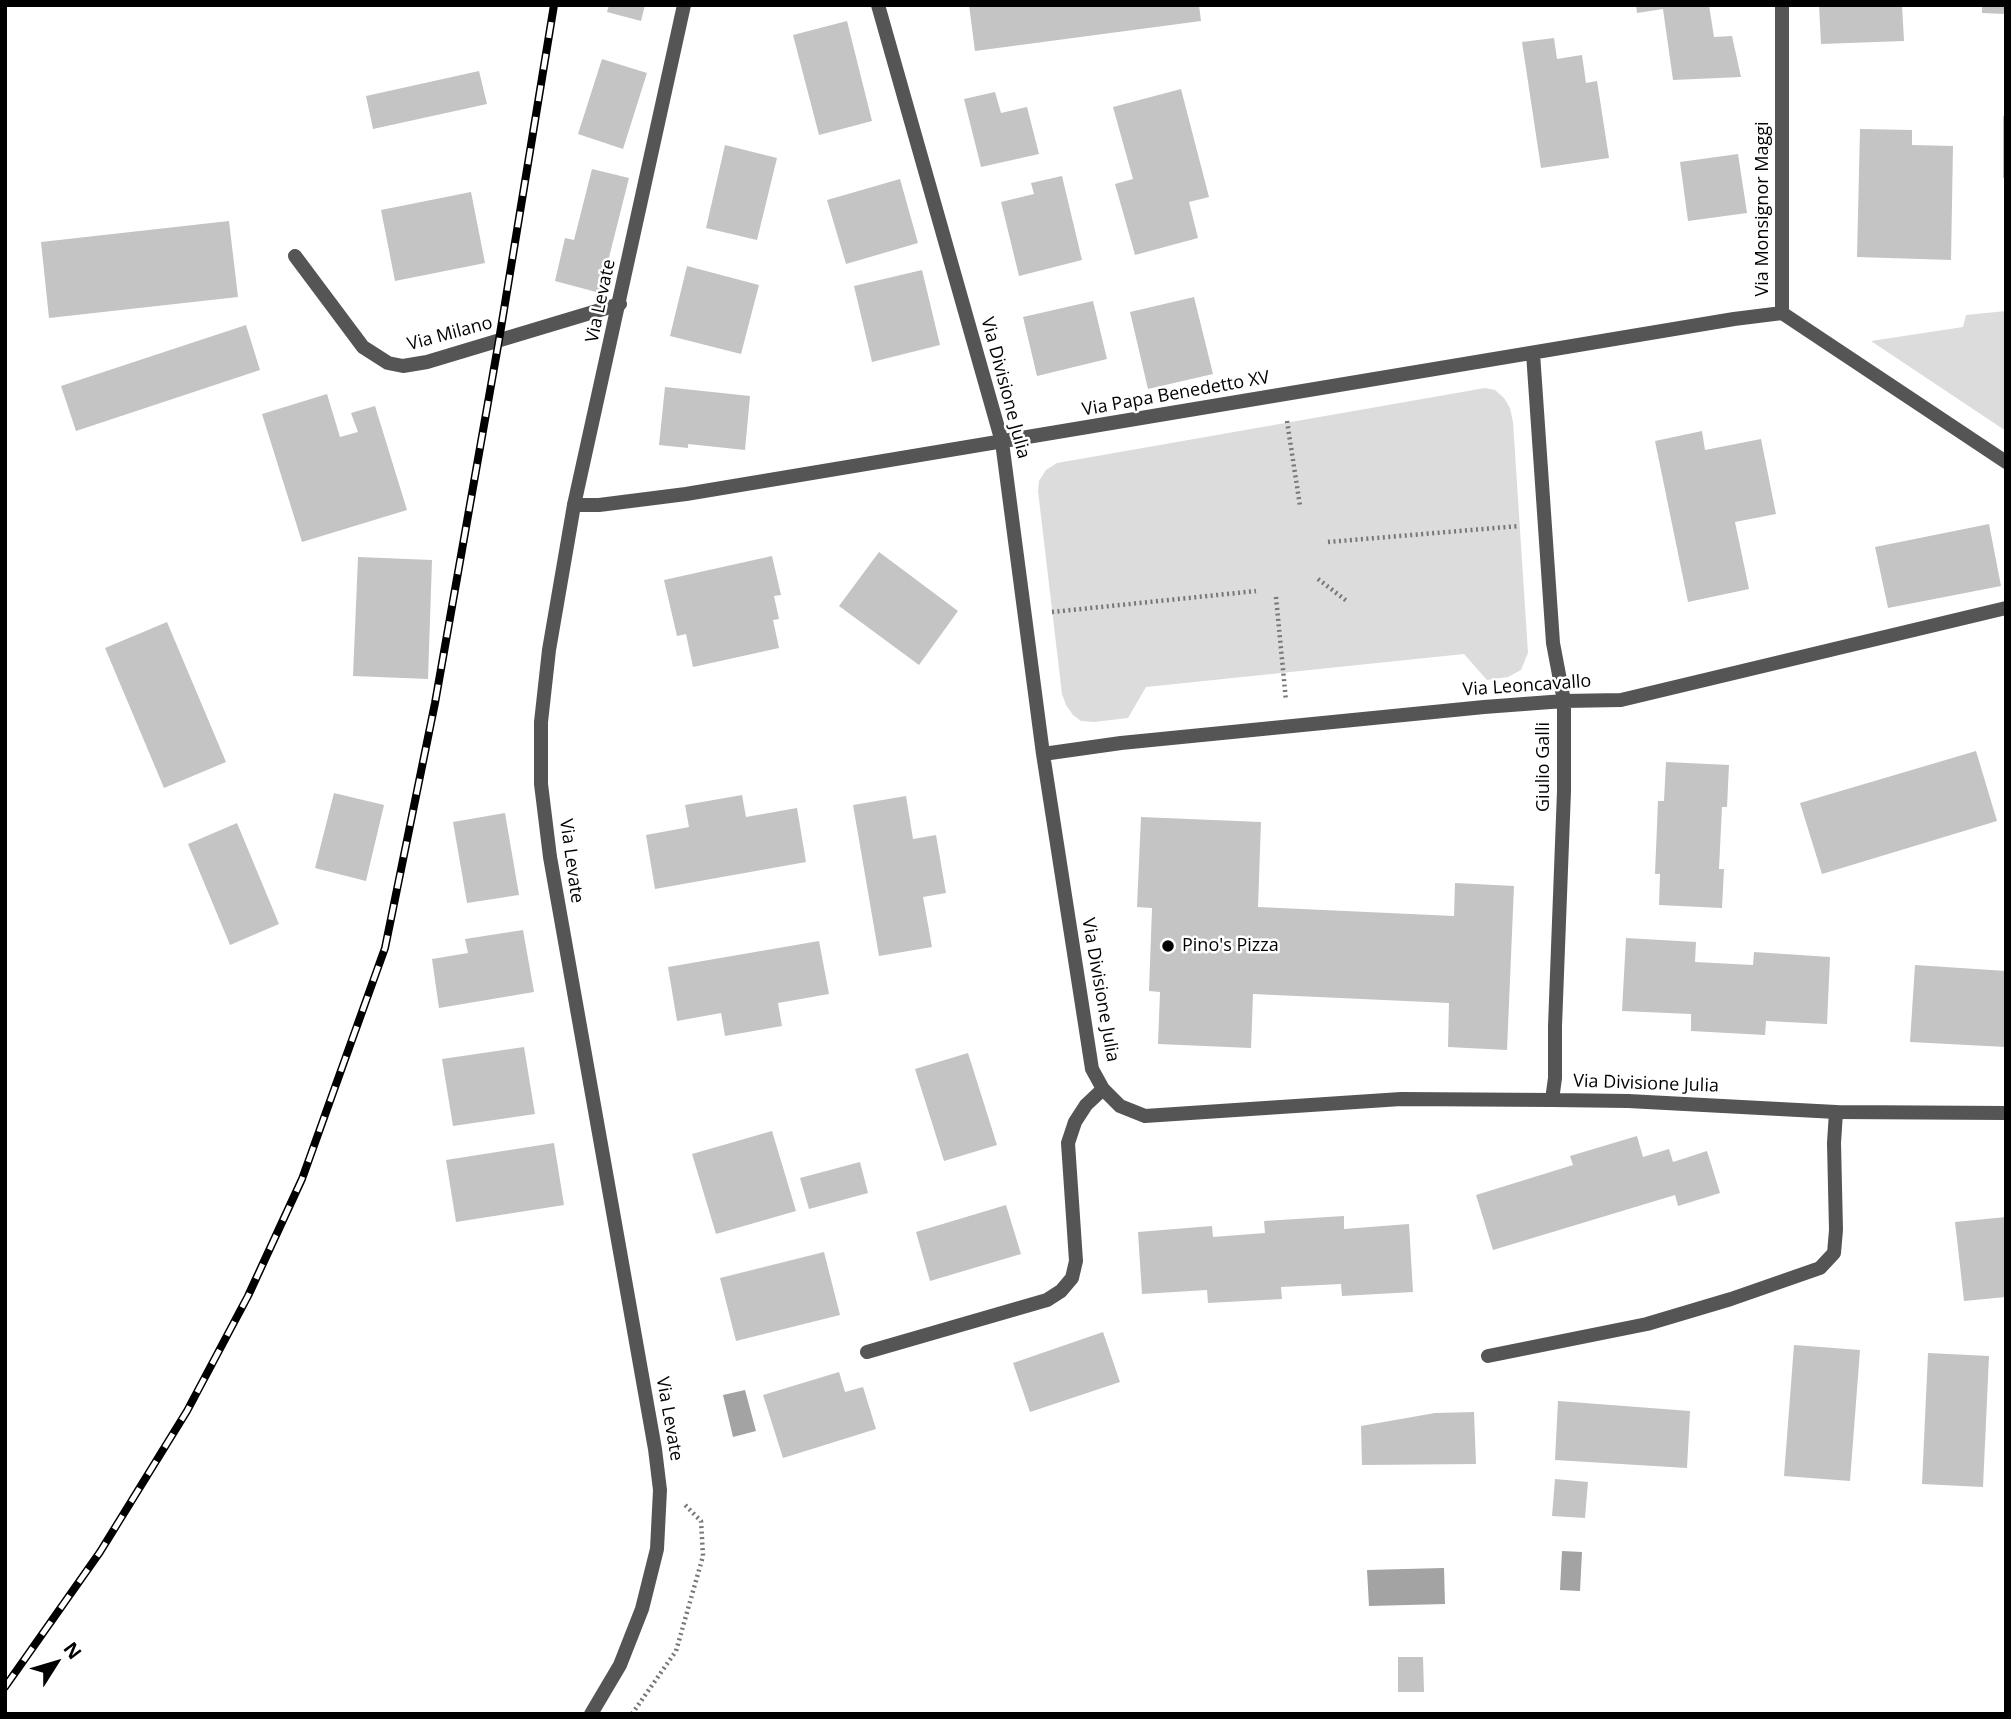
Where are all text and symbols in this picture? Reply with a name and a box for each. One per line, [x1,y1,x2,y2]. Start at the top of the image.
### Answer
street label: Via Monsignor Maggi [1752,121,1774,297]
street label: Via Levate [582,257,620,345]
street label: Via Milano [405,312,495,356]
street label: Via Divisione Julia [976,315,1034,461]
street label: Via Papa Benedetto XV [1081,367,1271,421]
street label: Via Leoncavallo [1462,671,1592,701]
street label: Giulio Galli [1533,722,1555,812]
street label: Via Levate [554,817,588,905]
street label: Via Divisione Julia [1077,916,1123,1064]
place label: Pino's Pizza [1182,935,1279,957]
marker: Pino's Pizza [1160,938,1176,954]
street label: Via Divisione Julia [1573,1071,1719,1097]
street label: Via Levate [651,1375,687,1463]
north arrow [21,1628,91,1698]
text: N [58,1636,88,1664]

